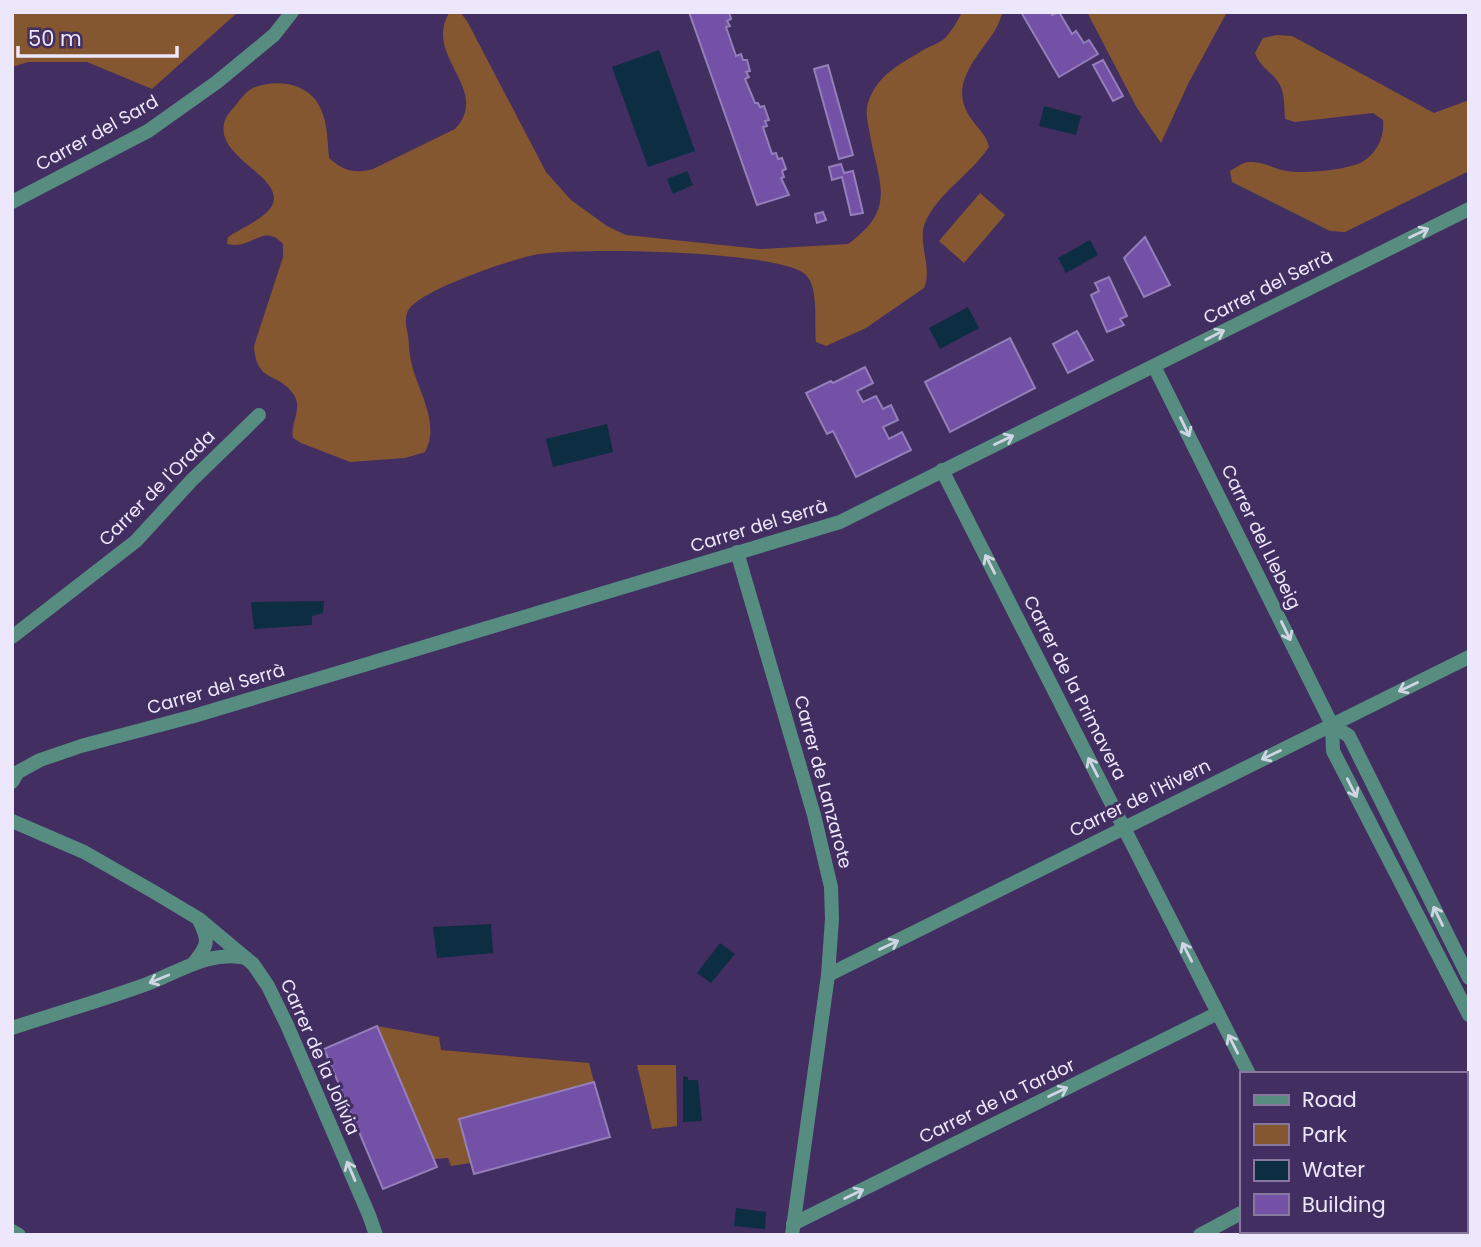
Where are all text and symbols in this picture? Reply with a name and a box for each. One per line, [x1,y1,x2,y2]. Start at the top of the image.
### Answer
scale bar [18,14,177,58]
text: 50 m [28,24,82,53]
street label: Carrer del Sard [31,89,162,177]
one-way arrow [1408,226,1429,240]
street label: Carrer del Serrà [1199,243,1337,330]
one-way arrow [1204,328,1225,342]
one-way arrow [1178,416,1192,437]
street label: Carrer de l'Orada [93,424,220,551]
one-way arrow [993,432,1014,446]
street label: Carrer del Llebeig [1216,460,1307,613]
street label: Carrer del Serrà [687,493,830,558]
one-way arrow [983,554,996,575]
street label: Carrer de la Primavera [1018,591,1133,784]
one-way arrow [1279,620,1293,641]
street label: Carrer del Serrà [144,657,288,720]
one-way arrow [1398,681,1419,694]
street label: Carrer de Lanzarote [788,693,859,871]
one-way arrow [1261,749,1282,762]
street label: Carrer de l'Hivern [1065,753,1214,843]
one-way arrow [1085,757,1099,778]
one-way arrow [1346,777,1360,798]
one-way arrow [1431,906,1445,927]
one-way arrow [878,937,899,951]
one-way arrow [1180,943,1194,963]
one-way arrow [148,973,170,986]
street label: Carrer de la Jolívia [275,975,366,1139]
one-way arrow [1226,1034,1240,1054]
street label: Carrer de la Tardor [915,1052,1079,1149]
legend [1240,1072,1467,1233]
one-way arrow [1047,1085,1068,1099]
text: Road [1302,1085,1357,1114]
text: Park [1302,1120,1347,1149]
text: Water [1302,1155,1365,1184]
one-way arrow [343,1161,356,1183]
one-way arrow [844,1186,864,1200]
text: Building [1302,1190,1386,1219]

